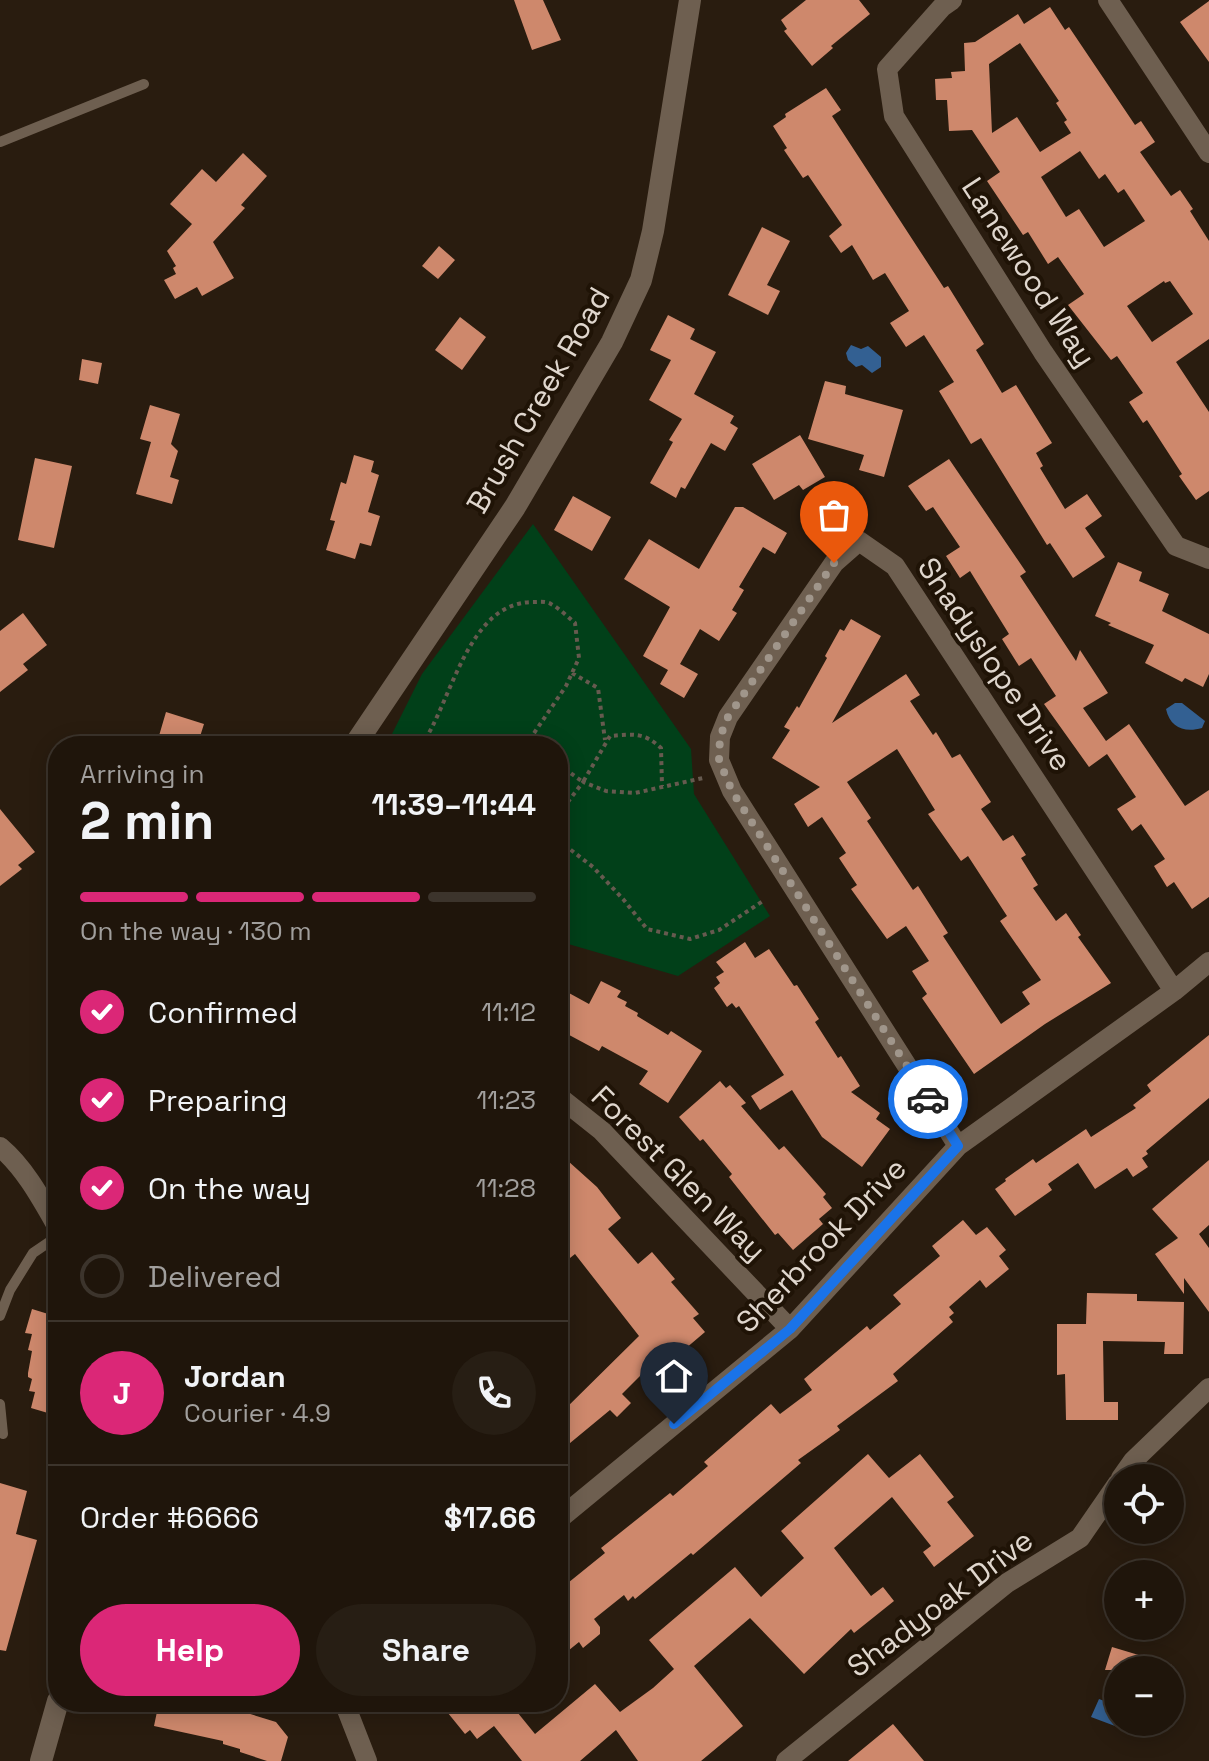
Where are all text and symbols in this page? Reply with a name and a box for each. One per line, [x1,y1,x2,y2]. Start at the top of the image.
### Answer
street label: Lanewood Way [953,170,1105,374]
street label: Brush Creek Road [457,280,619,520]
pin [800,481,868,563]
icon: bag [812,493,856,537]
street label: Shadyslope Drive [909,550,1081,778]
text: Arriving in [80,757,204,791]
text: 11:39–11:44 [371,785,536,824]
text: 2 min [80,788,214,854]
text: On the way · 130 m [80,914,312,948]
icon: check [80,990,124,1034]
text: Confirmed [148,993,298,1032]
text: 11:12 [481,995,536,1029]
courier [888,1059,968,1139]
street label: Forest Glen Way [583,1077,775,1269]
icon: car [906,1077,950,1121]
icon: check [80,1078,124,1122]
text: Preparing [148,1081,287,1120]
text: 11:23 [476,1083,536,1117]
street label: Sherbrook Drive [728,1149,914,1341]
icon: check [80,1166,124,1210]
text: On the way [148,1169,311,1208]
text: 11:28 [476,1171,536,1205]
text: Delivered [148,1257,282,1296]
pin [640,1342,708,1424]
button: phone [452,1351,536,1435]
icon: home [652,1354,696,1398]
text: Jordan [184,1357,286,1396]
text: J [113,1374,131,1413]
text: Courier · 4.9 [184,1396,331,1430]
map controls [1104,1464,1184,1736]
button: locate [1104,1464,1184,1544]
text: Order #6666 [80,1498,259,1537]
text: $17.66 [444,1498,536,1537]
street label: Shadyoak Drive [839,1520,1041,1686]
button: + [1104,1560,1184,1640]
button: Help [80,1604,300,1696]
button: Share [316,1604,536,1696]
button: − [1104,1656,1184,1736]

